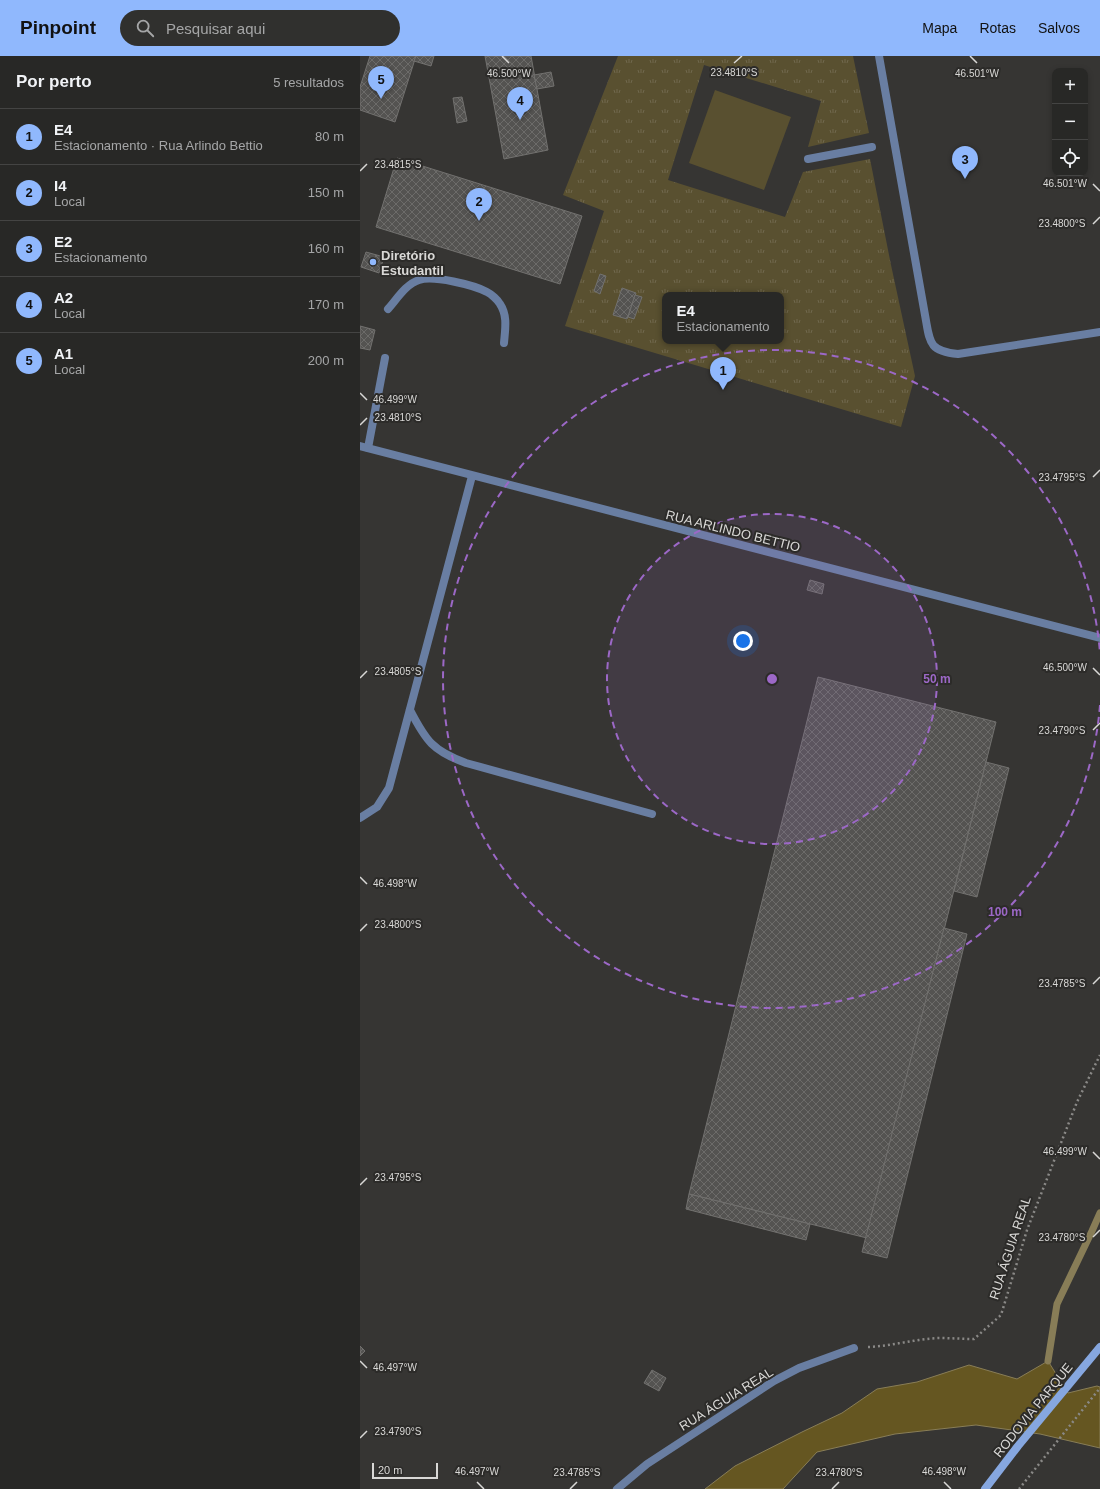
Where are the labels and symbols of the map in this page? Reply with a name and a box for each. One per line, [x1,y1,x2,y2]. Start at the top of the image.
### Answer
pin: 5 [368,66,394,99]
text: 23.4810°S [711,67,758,78]
text: 46.500°W [487,68,532,79]
text: 46.501°W [955,68,1000,79]
pin: 4 [507,87,533,120]
pin: 3 [952,146,978,179]
text: 23.4815°S [375,159,422,170]
text: 46.501°W [1043,178,1088,189]
pin: 2 [466,188,492,221]
text: 23.4800°S [1039,218,1086,229]
place label: Diretório Estudantil [381,248,444,278]
marker: Diretório Estudantil [368,257,378,267]
pin: 1 [710,357,736,390]
text: 46.499°W [373,394,418,405]
text: 23.4810°S [375,412,422,423]
text: 23.4795°S [1039,472,1086,483]
street label: RUA ARLINDO BETTIO [664,507,802,555]
your location [733,631,753,651]
text: 46.500°W [1043,662,1088,673]
text: 23.4805°S [375,666,422,677]
centre of rings [765,672,779,686]
text: 50 m [923,672,951,686]
text: 23.4790°S [1039,725,1086,736]
text: 46.498°W [373,878,418,889]
text: 100 m [988,905,1022,919]
text: 23.4800°S [375,919,422,930]
text: 23.4785°S [1039,978,1086,989]
text: 46.499°W [1043,1146,1088,1157]
text: 23.4795°S [375,1172,422,1183]
street label: RUA ÁGUIA REAL [986,1194,1034,1302]
text: 23.4780°S [1039,1232,1086,1243]
street label: RODOVIA PARQUE [990,1360,1076,1460]
text: 46.497°W [373,1362,418,1373]
street label: RUA ÁGUIA REAL [676,1364,776,1434]
text: 23.4790°S [375,1426,422,1437]
scale bar [372,1461,438,1480]
text: 46.497°W [455,1466,500,1477]
text: 46.498°W [922,1466,967,1477]
text: 23.4785°S [554,1467,601,1478]
text: 23.4780°S [816,1467,863,1478]

